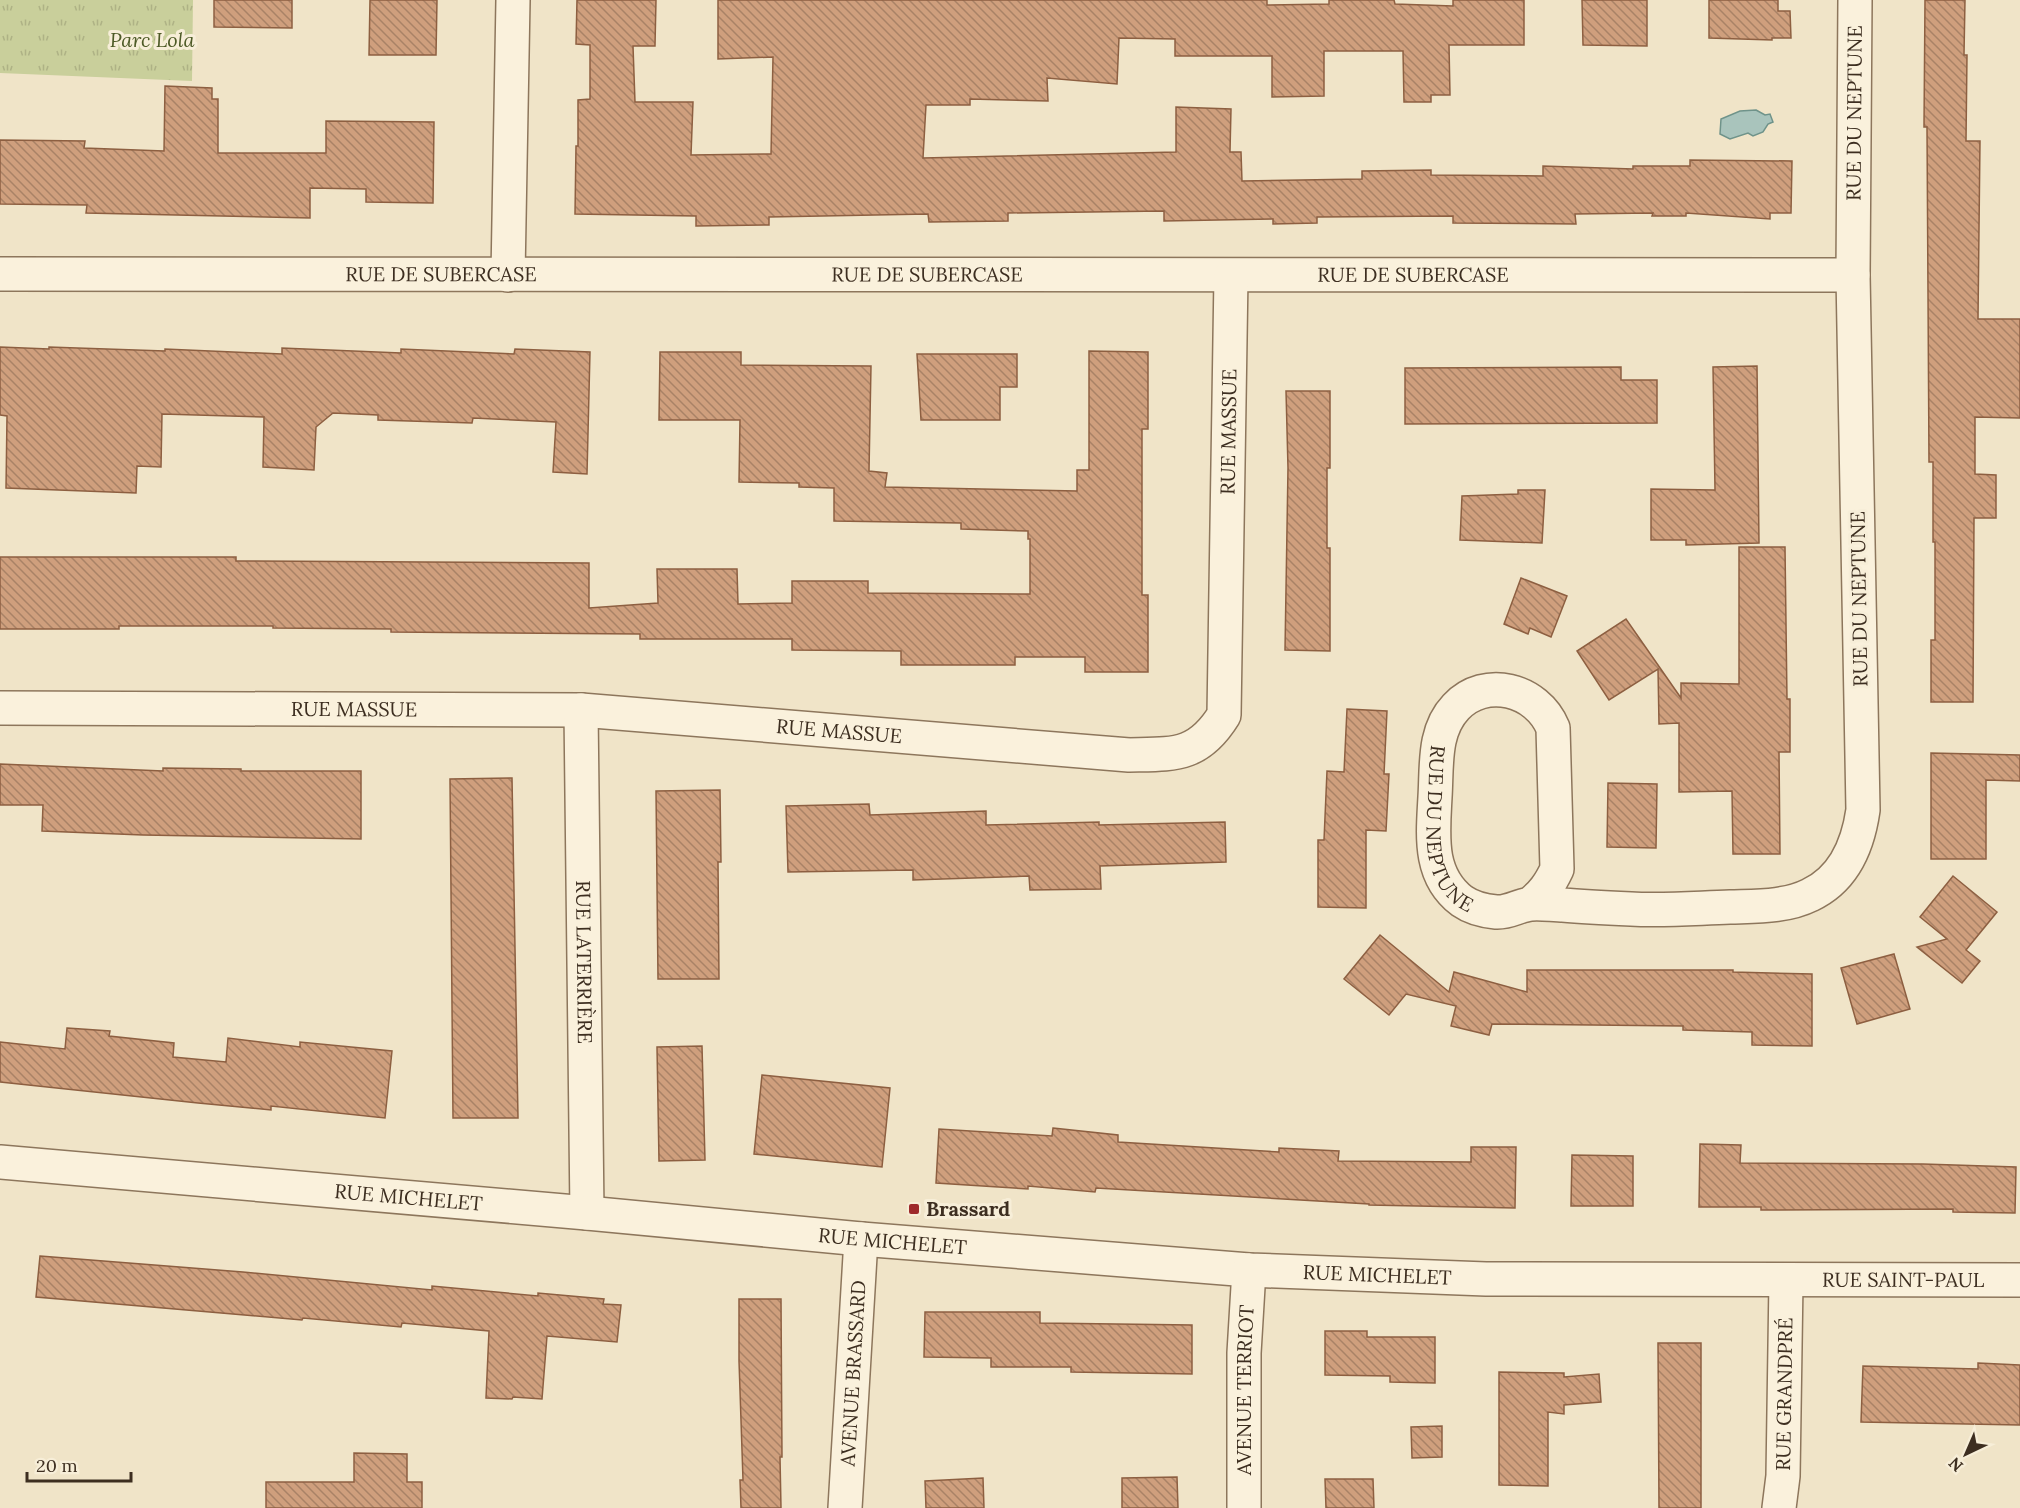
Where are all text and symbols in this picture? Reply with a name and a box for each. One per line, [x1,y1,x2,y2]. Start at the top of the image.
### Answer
street label: RUE DU NEPTUNE [1841,25,1867,201]
park label: Parc Lola [110,27,194,52]
street label: RUE DE SUBERCASE [345,261,537,286]
street label: RUE DE SUBERCASE [831,261,1023,287]
street label: RUE DE SUBERCASE [1317,262,1509,287]
street label: RUE MASSUE [1215,368,1242,495]
street label: RUE DU NEPTUNE [1844,511,1873,687]
street label: RUE MASSUE [291,696,417,721]
street label: RUE MASSUE [775,713,903,748]
street label: RUE DU NEPTUNE [1421,744,1478,917]
street label: RUE LATERRIÈRE [571,880,598,1044]
street label: RUE MICHELET [333,1178,484,1216]
place label: Brassard [926,1196,1010,1221]
marker: Brassard [907,1202,921,1216]
street label: RUE MICHELET [817,1222,968,1259]
street label: RUE MICHELET [1302,1259,1452,1290]
street label: RUE SAINT-PAUL [1822,1267,1985,1292]
street label: AVENUE BRASSARD [834,1279,871,1468]
street label: AVENUE TERRIOT [1231,1304,1259,1476]
street label: RUE GRANDPRÉ [1770,1317,1797,1471]
north arrow [1936,1424,1996,1484]
scale bar [27,1445,130,1483]
text: N [1944,1453,1967,1476]
text: 20 m [36,1454,78,1477]

